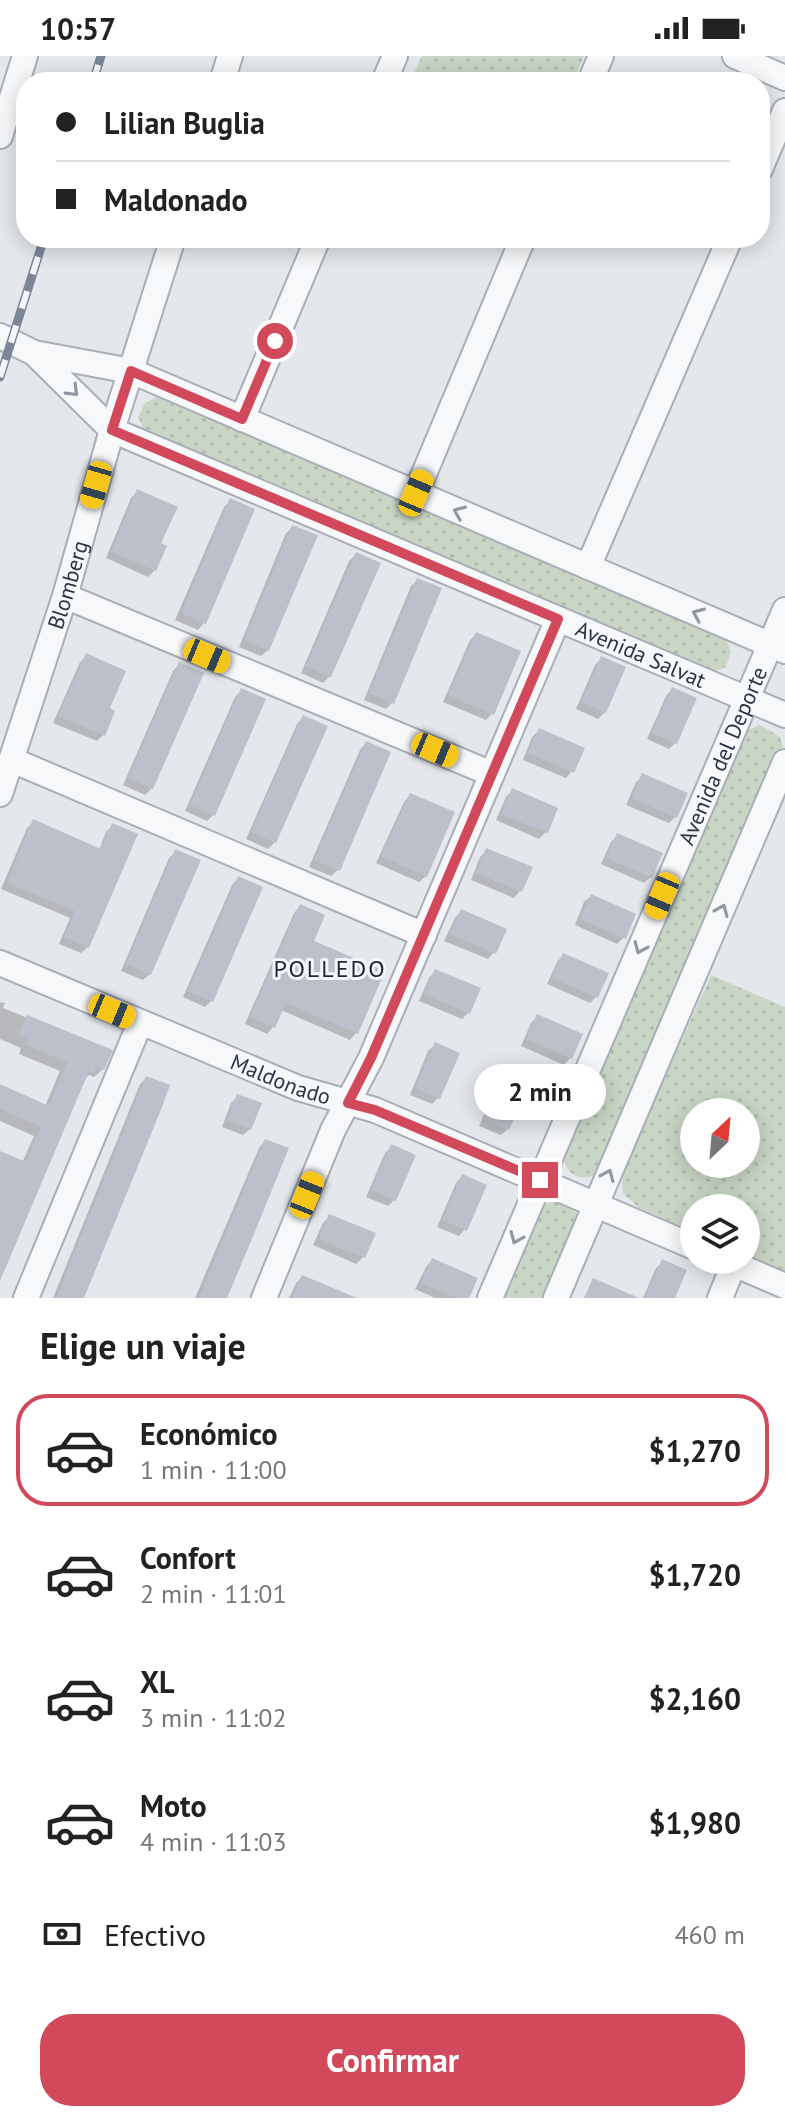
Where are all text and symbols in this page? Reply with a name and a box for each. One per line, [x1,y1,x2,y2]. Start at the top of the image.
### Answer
text: 10:57 [40,9,116,48]
text: Lilian Buglia [104,103,265,142]
text: Maldonado [104,180,248,219]
route start [257,323,293,359]
one-way arrow [64,382,78,396]
car [78,459,114,511]
car [396,466,436,520]
one-way arrow [453,505,467,521]
street label: Blomberg [41,537,94,633]
one-way arrow [692,607,707,623]
street label: Avenida Salvat [572,614,711,694]
car [180,636,234,676]
street label: Avenida del Deporte [672,662,773,849]
car [408,730,462,770]
car [642,869,682,923]
one-way arrow [712,904,728,918]
one-way arrow [634,940,650,954]
district label: POLLEDO [273,953,387,984]
car [85,991,139,1031]
street label: Maldonado [227,1047,334,1111]
callout: 2 min [474,1064,606,1120]
text: 2 min [508,1075,572,1108]
north arrow [680,1098,760,1178]
map controls [680,1098,760,1274]
route end [522,1162,558,1198]
car [287,1168,327,1222]
one-way arrow [599,1169,615,1183]
button: layers [680,1194,760,1274]
one-way arrow [509,1230,525,1244]
text: Elige un viaje [40,1322,246,1369]
icon: car [44,1414,116,1486]
text: Económico [140,1414,278,1453]
text: $1,270 [648,1431,741,1470]
text: 1 min · 11:00 [140,1453,287,1486]
icon: car [44,1538,116,1610]
text: Confort [140,1538,236,1577]
text: $1,720 [648,1555,741,1594]
text: 2 min · 11:01 [140,1577,287,1610]
icon: car [44,1662,116,1734]
text: XL [140,1662,174,1701]
text: $2,160 [648,1679,741,1718]
text: 3 min · 11:02 [140,1701,287,1734]
icon: car [44,1786,116,1858]
text: Moto [140,1786,207,1825]
text: $1,980 [648,1803,741,1842]
text: 4 min · 11:03 [140,1825,287,1858]
icon: cash [40,1912,84,1956]
text: Efectivo [104,1915,206,1954]
text: 460 m [674,1918,745,1951]
button: Confirmar [40,2014,745,2106]

